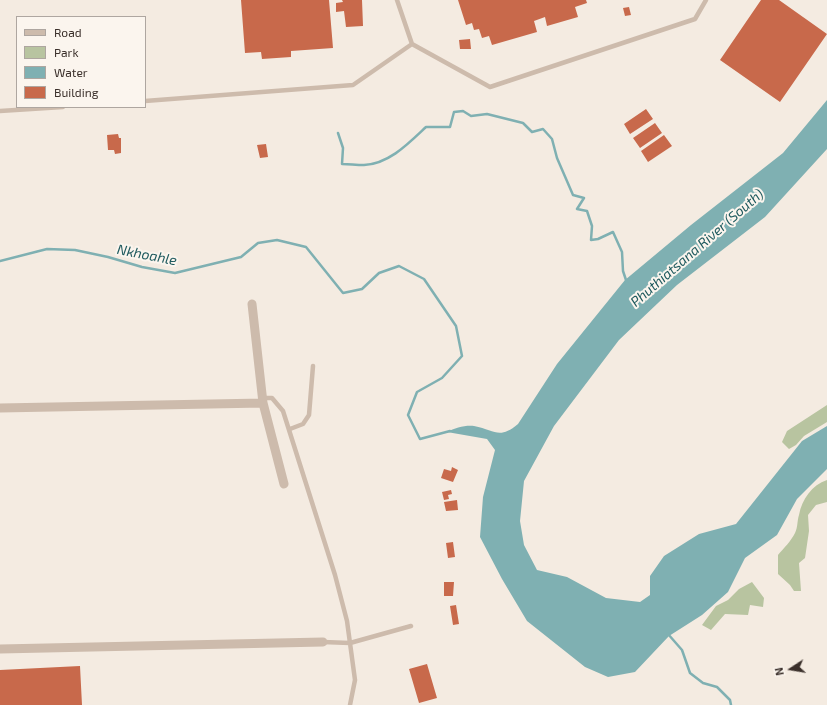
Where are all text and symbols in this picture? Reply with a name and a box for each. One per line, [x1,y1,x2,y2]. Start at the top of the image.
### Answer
legend [16,16,146,108]
text: Road [54,25,82,39]
text: Park [54,45,79,59]
text: Water [54,65,88,79]
text: Building [54,85,98,99]
water label: Phuthiatsana River (South) [627,186,767,310]
water label: Nkhoahle [116,241,178,269]
north arrow [771,649,811,689]
text: N [772,666,786,677]

